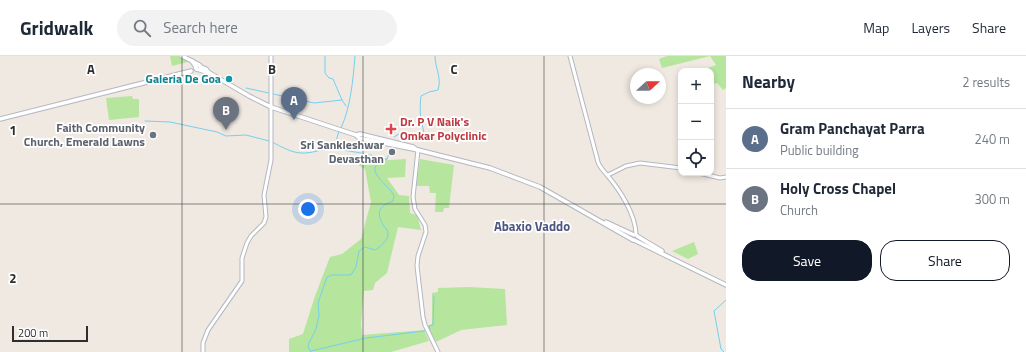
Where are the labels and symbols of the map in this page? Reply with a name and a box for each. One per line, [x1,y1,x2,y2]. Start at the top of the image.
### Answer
text: A [87,59,95,79]
text: B [268,59,276,79]
text: C [450,59,458,79]
north arrow [630,68,666,104]
place label: Galeria De Goa [146,69,221,88]
marker: Galeria De Goa [224,74,234,84]
pin: A [281,87,307,120]
pin: B [213,97,239,130]
place label: Dr. P V Naik's Omkar Polyclinic [400,112,487,145]
place label: Faith Community Church, Emerald Lawns [24,118,145,151]
text: 1 [9,120,17,140]
marker: Dr. P V Naik's Omkar Polyclinic [385,123,397,135]
marker: Faith Community Church, Emerald Lawns [148,130,158,140]
place label: Sri Sankleshwar Devasthan [300,135,385,168]
marker: Sri Sankleshwar Devasthan [387,147,397,157]
your location [298,199,318,219]
district label: Abaxio Vaddo [494,216,570,236]
text: 2 [9,268,17,288]
scale bar [12,324,88,343]

